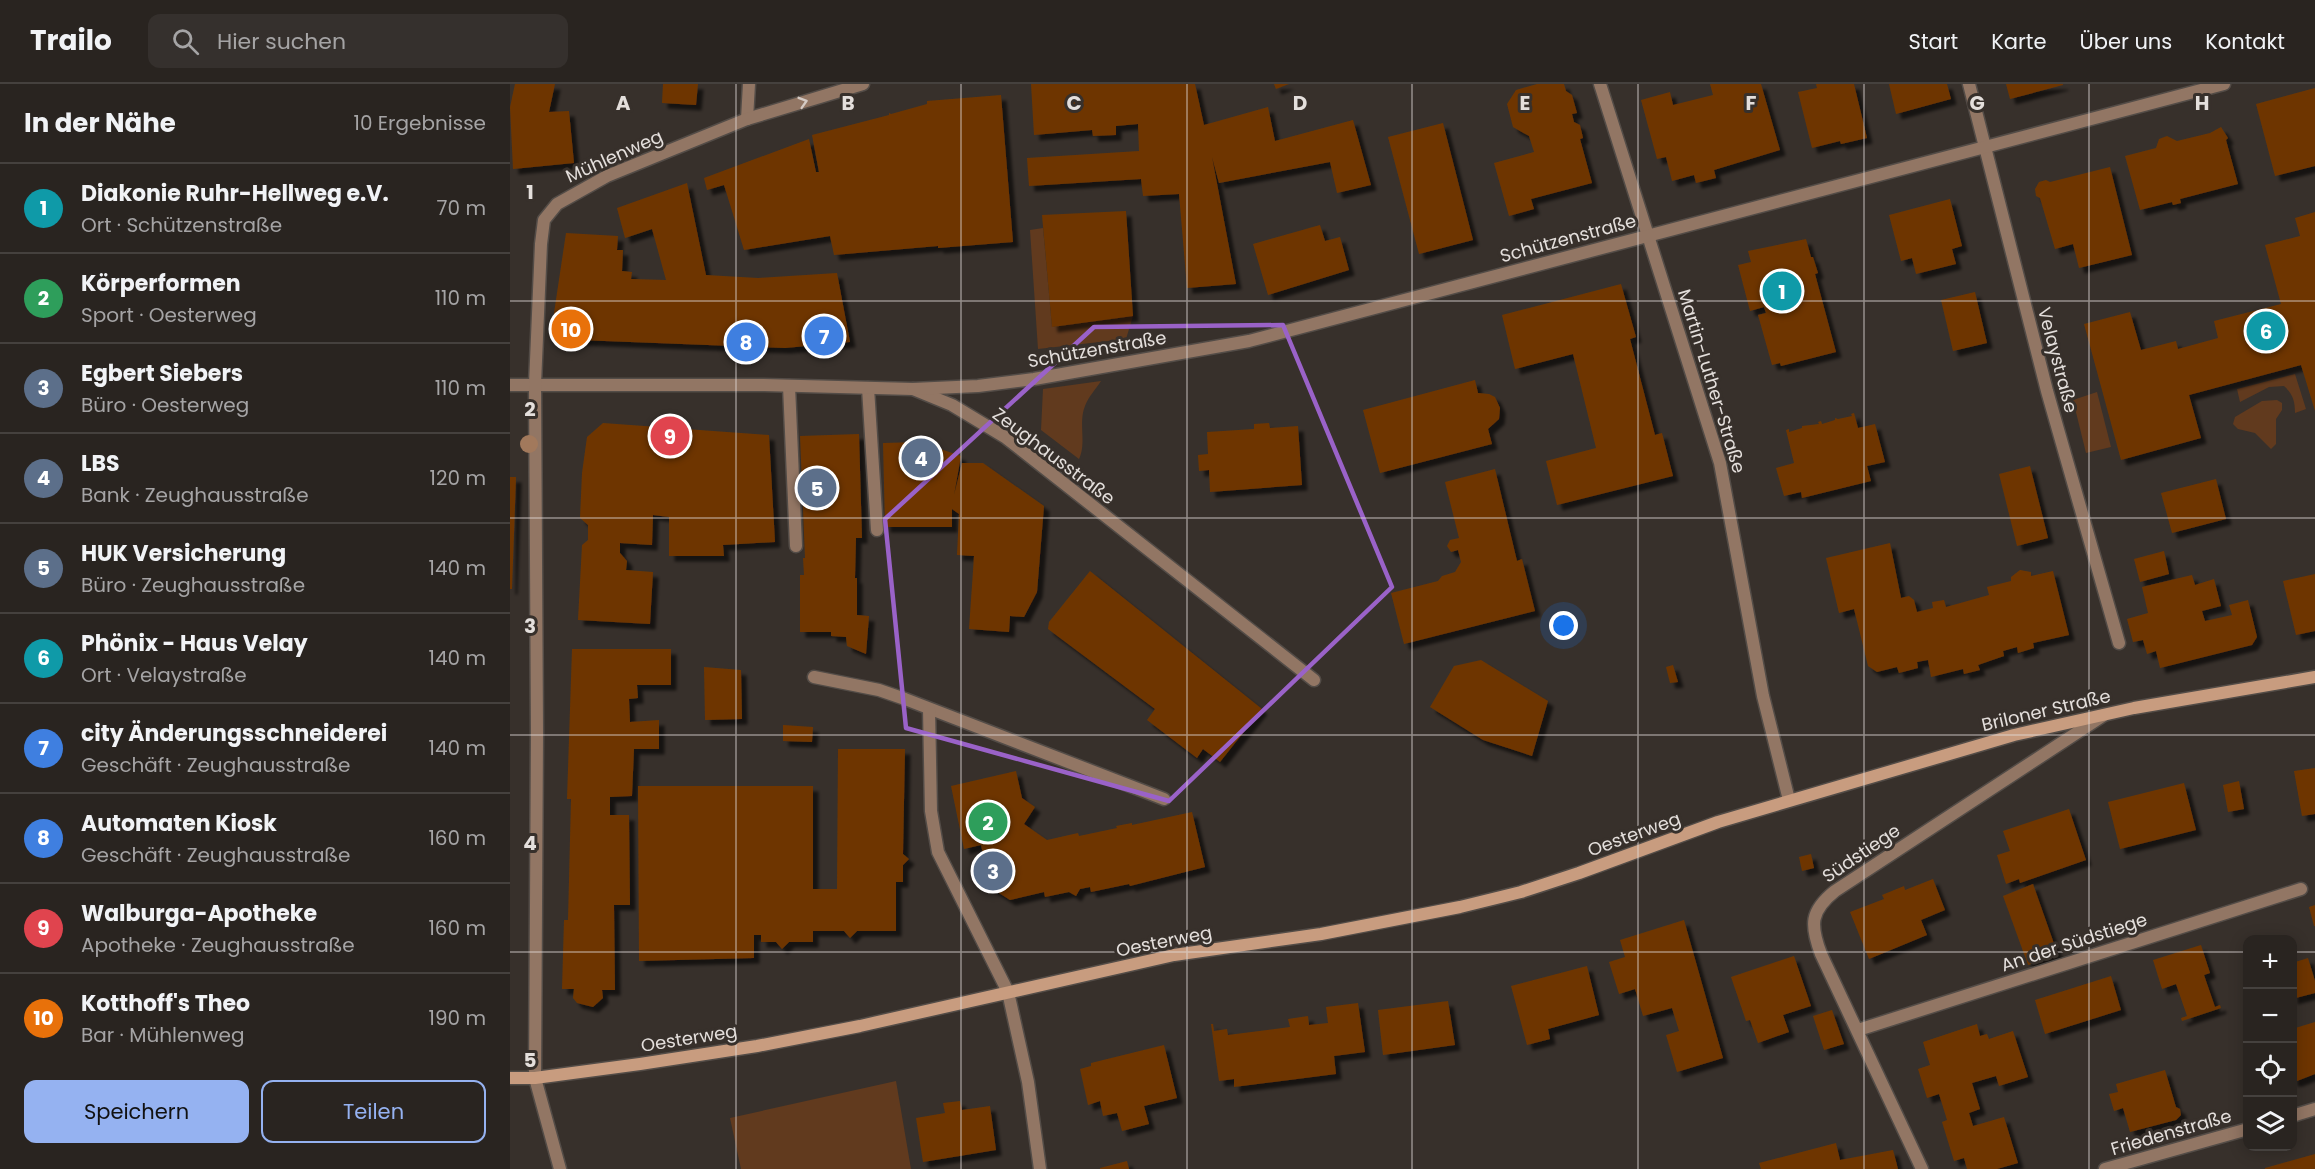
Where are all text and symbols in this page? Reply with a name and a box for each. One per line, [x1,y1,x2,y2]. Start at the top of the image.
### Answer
search box [148,14,568,68]
text: Trailo [30,21,112,60]
icon: search [169,25,202,58]
text: Hier suchen [217,26,346,57]
text: Start [1909,27,1958,56]
text: Karte [1991,27,2047,56]
text: Über uns [2080,27,2172,56]
text: Kontakt [2205,27,2285,56]
text: A [616,89,631,117]
text: B [841,89,855,117]
text: C [1066,89,1082,117]
text: D [1293,89,1307,117]
text: E [1520,89,1530,117]
text: F [1746,89,1757,117]
text: G [1969,89,1985,117]
text: H [2195,89,2209,117]
one-way arrow [797,97,808,109]
text: In der Nähe [24,105,176,141]
text: 10 Ergebnisse [354,109,486,137]
street label: Mühlenweg [562,123,666,189]
text: Diakonie Ruhr-Hellweg e.V. [81,178,389,209]
text: 1 [526,178,534,206]
text: 1 [40,194,47,222]
text: 70 m [437,194,486,222]
street label: Schützenstraße [1497,208,1639,268]
text: Ort · Schützenstraße [81,211,282,239]
text: Körperformen [81,268,241,299]
pin: 1 [1762,268,1802,314]
text: 2 [38,284,49,312]
text: 110 m [435,284,486,312]
street label: Martin-Luther-Straße [1672,286,1752,476]
text: Sport · Oesterweg [81,301,257,329]
street label: Velaystraße [2032,304,2084,416]
pin: 10 [552,306,590,352]
pin: 6 [2246,308,2286,354]
pin: 7 [804,314,844,358]
pin: 8 [726,320,766,364]
street label: Schützenstraße [1026,325,1168,373]
text: Egbert Siebers [81,358,243,389]
text: 3 [37,374,50,402]
text: 110 m [435,374,486,402]
text: Büro · Oesterweg [81,391,249,419]
text: 2 [524,395,536,423]
street label: Zeughausstraße [988,402,1120,510]
pin: 9 [650,414,690,458]
pin: 4 [902,436,940,481]
text: LBS [81,448,120,479]
text: 4 [37,464,50,492]
text: 120 m [430,464,486,492]
pin: 5 [798,466,836,510]
text: Bank · Zeughausstraße [81,481,309,509]
text: HUK Versicherung [81,538,286,569]
text: 5 [37,554,50,582]
text: 140 m [429,554,486,582]
text: Büro · Zeughausstraße [81,571,305,599]
your location [1549,611,1578,640]
text: 3 [524,612,536,640]
text: Phönix - Haus Velay [81,628,308,659]
text: 6 [37,644,50,672]
text: 140 m [429,644,486,672]
text: Ort · Velaystraße [81,661,247,689]
street label: Briloner Straße [1979,683,2113,737]
text: city Änderungsschneiderei [81,718,387,749]
text: 7 [38,734,49,762]
text: 140 m [429,734,486,762]
text: Geschäft · Zeughausstraße [81,751,350,779]
pin: 2 [968,800,1008,844]
street label: Oesterweg [1584,806,1684,862]
text: Automaten Kiosk [81,808,277,839]
street label: Südstiege [1817,818,1905,888]
text: 8 [37,824,50,852]
text: 160 m [428,824,486,852]
text: 4 [523,829,537,857]
text: Geschäft · Zeughausstraße [81,841,350,869]
pin: 3 [974,848,1012,894]
text: Walburga-Apotheke [81,898,317,929]
street label: An der Südstiege [1998,907,2150,977]
text: 9 [37,914,50,942]
text: 160 m [428,914,486,942]
street label: Oesterweg [1114,919,1214,963]
text: Apotheke · Zeughausstraße [81,931,355,959]
map controls [2243,935,2297,1151]
button: + [2243,935,2297,989]
text: Kotthoff's Theo [81,988,250,1019]
button: − [2243,989,2297,1043]
text: 10 [33,1004,54,1032]
text: 190 m [429,1004,486,1032]
street label: Oesterweg [639,1018,739,1058]
text: Bar · Mühlenweg [81,1021,244,1049]
button: locate [2243,1043,2297,1097]
text: 5 [524,1046,537,1074]
button: Speichern [24,1080,249,1143]
button: Teilen [261,1080,486,1143]
button: layers [2243,1097,2297,1151]
street label: Friedenstraße [2108,1103,2234,1161]

